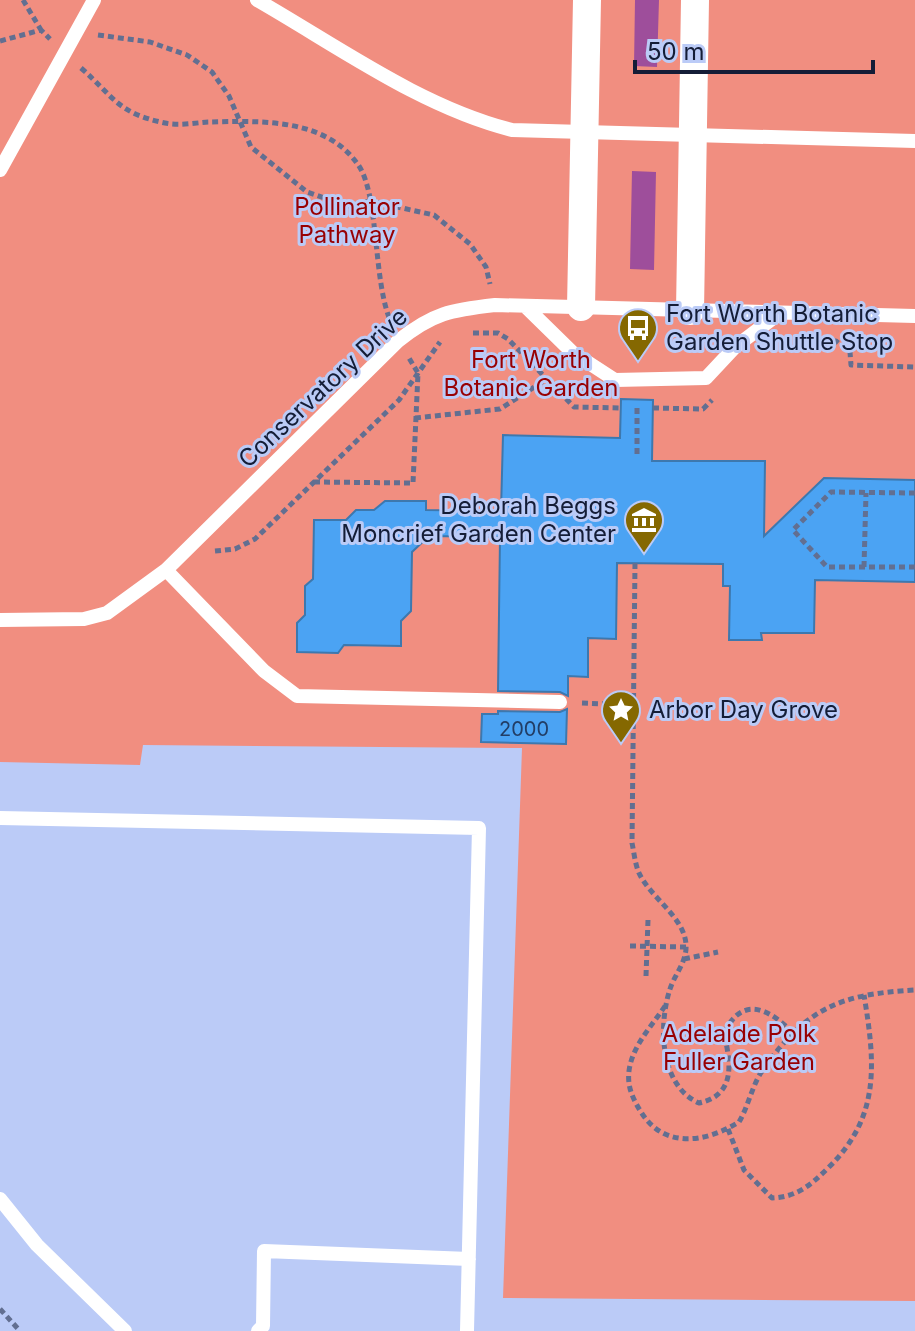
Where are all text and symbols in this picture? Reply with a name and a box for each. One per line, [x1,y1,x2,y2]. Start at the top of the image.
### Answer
scale bar [635,24,873,74]
text: 50 m [647,37,705,66]
park label: Pollinator Pathway [294,192,400,249]
place label: Fort Worth Botanic Garden Shuttle Stop [666,299,893,356]
street label: Conservatory Drive [232,302,413,473]
bus stop icon: Fort Worth Botanic Garden Shuttle Stop [617,307,659,362]
park label: Fort Worth Botanic Garden [444,345,618,402]
place label: Deborah Beggs Moncrief Garden Center [341,491,616,548]
museum icon: Deborah Beggs Moncrief Garden Center [623,499,665,554]
place icon: Arbor Day Grove [600,689,642,744]
place label: Arbor Day Grove [649,695,838,724]
house number: 2000 [499,717,549,741]
park label: Adelaide Polk Fuller Garden [662,1019,816,1076]

